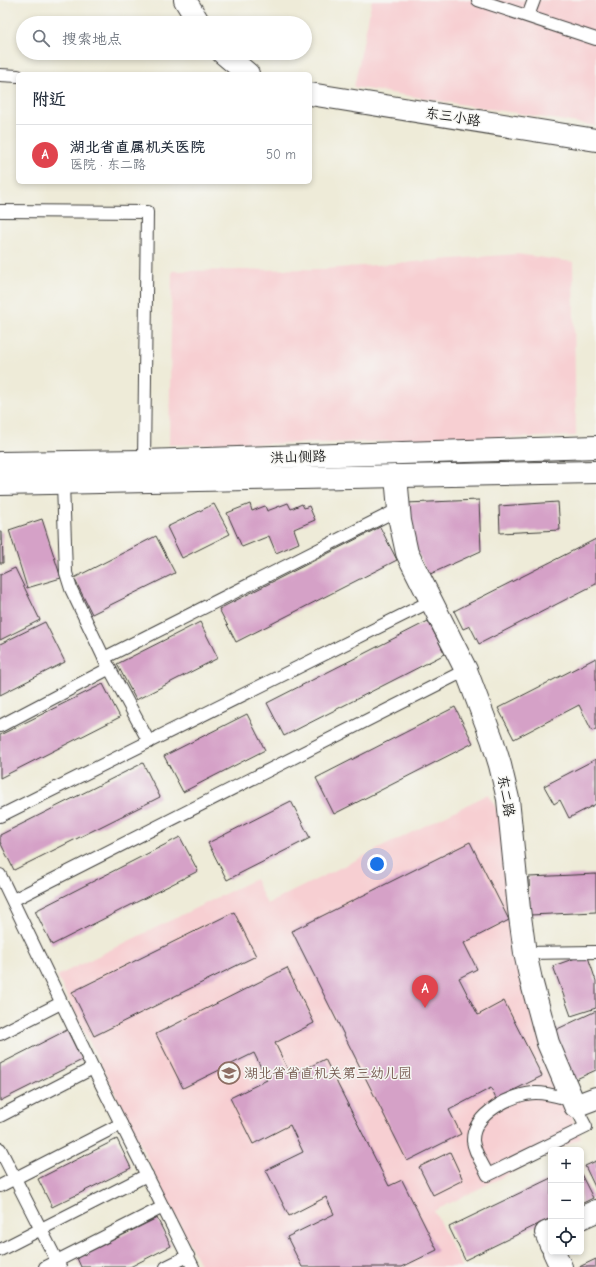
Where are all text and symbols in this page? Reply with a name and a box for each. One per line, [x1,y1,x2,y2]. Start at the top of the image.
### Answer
search box [16,16,312,60]
icon: search [30,27,52,49]
text: 搜索地点 [62,30,122,48]
text: 附近 [32,90,66,109]
street label: 东三小路 [424,104,482,130]
text: 湖北省直属机关医院 [70,138,205,156]
text: A [41,147,49,162]
text: 50 m [266,147,296,162]
text: 医院 · 东二路 [70,157,146,172]
street label: 洪山侧路 [270,448,326,466]
street label: 东二路 [494,774,518,818]
your location [367,854,387,874]
pin: A [412,975,438,1008]
school or university icon: 湖北省省直机关第三幼儿园 [216,1060,242,1086]
place label: 湖北省省直机关第三幼儿园 [244,1065,412,1082]
map controls [548,1147,584,1255]
button: + [548,1147,584,1183]
button: − [548,1183,584,1219]
button: locate [548,1219,584,1255]

